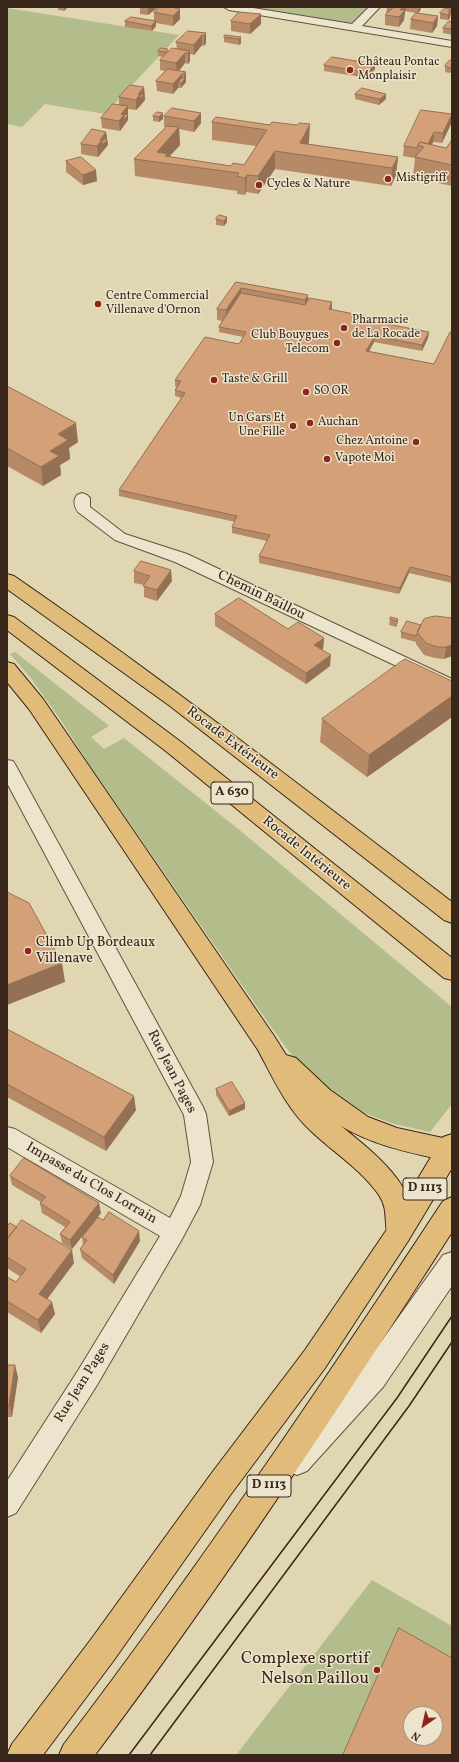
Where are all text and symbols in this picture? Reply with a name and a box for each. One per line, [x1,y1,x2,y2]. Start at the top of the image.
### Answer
place label: Château Pontac Monplaisir [358,56,440,84]
marker: Château Pontac Monplaisir [345,65,355,75]
place label: Mistigriff [396,172,446,186]
marker: Mistigriff [383,174,393,184]
place label: Cycles & Nature [267,178,350,192]
marker: Cycles & Nature [254,180,264,190]
place label: Centre Commercial Villenave d'Ornon [106,290,209,318]
marker: Centre Commercial Villenave d'Ornon [93,299,103,309]
place label: Pharmacie de La Rocade [352,314,420,342]
marker: Pharmacie de La Rocade [339,323,349,333]
place label: Club Bouygues Telecom [251,329,329,357]
marker: Club Bouygues Telecom [332,338,342,348]
place label: Taste & Grill [222,373,287,387]
marker: Taste & Grill [209,375,219,385]
place label: SO OR [314,385,349,399]
marker: SO OR [301,387,311,397]
place label: Un Gars Et Une Fille [229,412,285,440]
place label: Auchan [318,416,358,430]
marker: Auchan [305,418,315,428]
marker: Un Gars Et Une Fille [288,421,298,431]
place label: Chez Antoine [336,435,408,449]
marker: Chez Antoine [411,437,421,447]
place label: Vapote Moi [335,452,394,466]
marker: Vapote Moi [322,454,332,464]
street label: Chemin Baillou [214,568,308,624]
street label: Rocade Extérieure [182,704,282,784]
road number: A 630 [211,782,253,804]
street label: Rocade Intérieure [258,813,354,895]
place label: Climb Up Bordeaux Villenave [36,935,155,968]
marker: Climb Up Bordeaux Villenave [23,946,33,956]
street label: Rue Jean Pages [143,1028,199,1116]
street label: Impasse du Clos Lorrain [23,1140,159,1228]
road number: D 1113 [403,1178,447,1200]
street label: Rue Jean Pages [52,1340,114,1426]
road number: D 1113 [247,1475,291,1497]
place label: Complexe sportif Nelson Paillou [241,1650,369,1690]
marker: Complexe sportif Nelson Paillou [372,1665,382,1675]
north arrow [403,1706,443,1746]
text: N [409,1727,424,1744]

